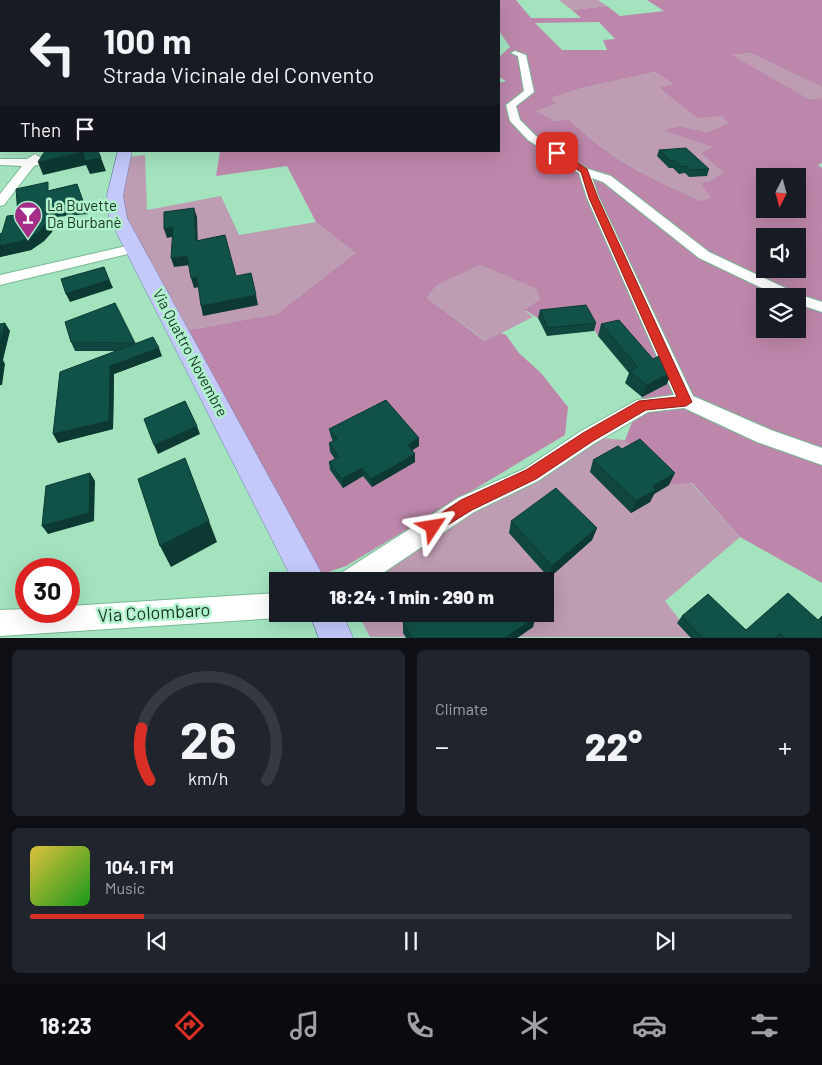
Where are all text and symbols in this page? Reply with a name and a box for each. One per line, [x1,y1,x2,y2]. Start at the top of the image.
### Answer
text: 100 m [103,19,192,61]
icon: left [20,20,85,85]
text: Strada Vicinale del Convento [103,61,374,87]
icon: arrive [71,115,99,143]
text: Then [20,118,61,141]
pin [536,132,578,174]
icon: arrive [543,139,571,167]
north arrow [756,168,806,218]
map controls [756,168,806,338]
place label: La Buvette Da Burbanè [47,196,121,231]
bar icon: La Buvette Da Burbanè [13,200,43,239]
button: sound [756,228,806,278]
street label: Via Quattro Novembre [150,286,232,419]
button: layers [756,288,806,338]
position arrow [406,500,458,552]
speed limit sign: 30 [15,558,80,623]
text: 18:24 · 1 min · 290 m [329,585,494,608]
street label: Via Colombaro [97,598,211,626]
text: Climate [435,699,488,718]
text: 26 [180,707,237,769]
text: 22° [585,723,642,769]
text: − [435,729,449,763]
text: + [778,729,792,763]
text: km/h [188,767,229,789]
text: 104.1 FM [105,855,174,878]
text: Music [105,878,145,897]
icon: previous [143,927,171,955]
icon: pause [397,927,425,955]
icon: next [651,927,679,955]
icon: directions [172,1008,207,1043]
icon: music [287,1008,322,1043]
icon: phone [402,1008,437,1043]
icon: climate [517,1008,552,1043]
icon: car [632,1008,667,1043]
icon: filters [747,1008,782,1043]
text: 18:23 [40,1012,92,1038]

